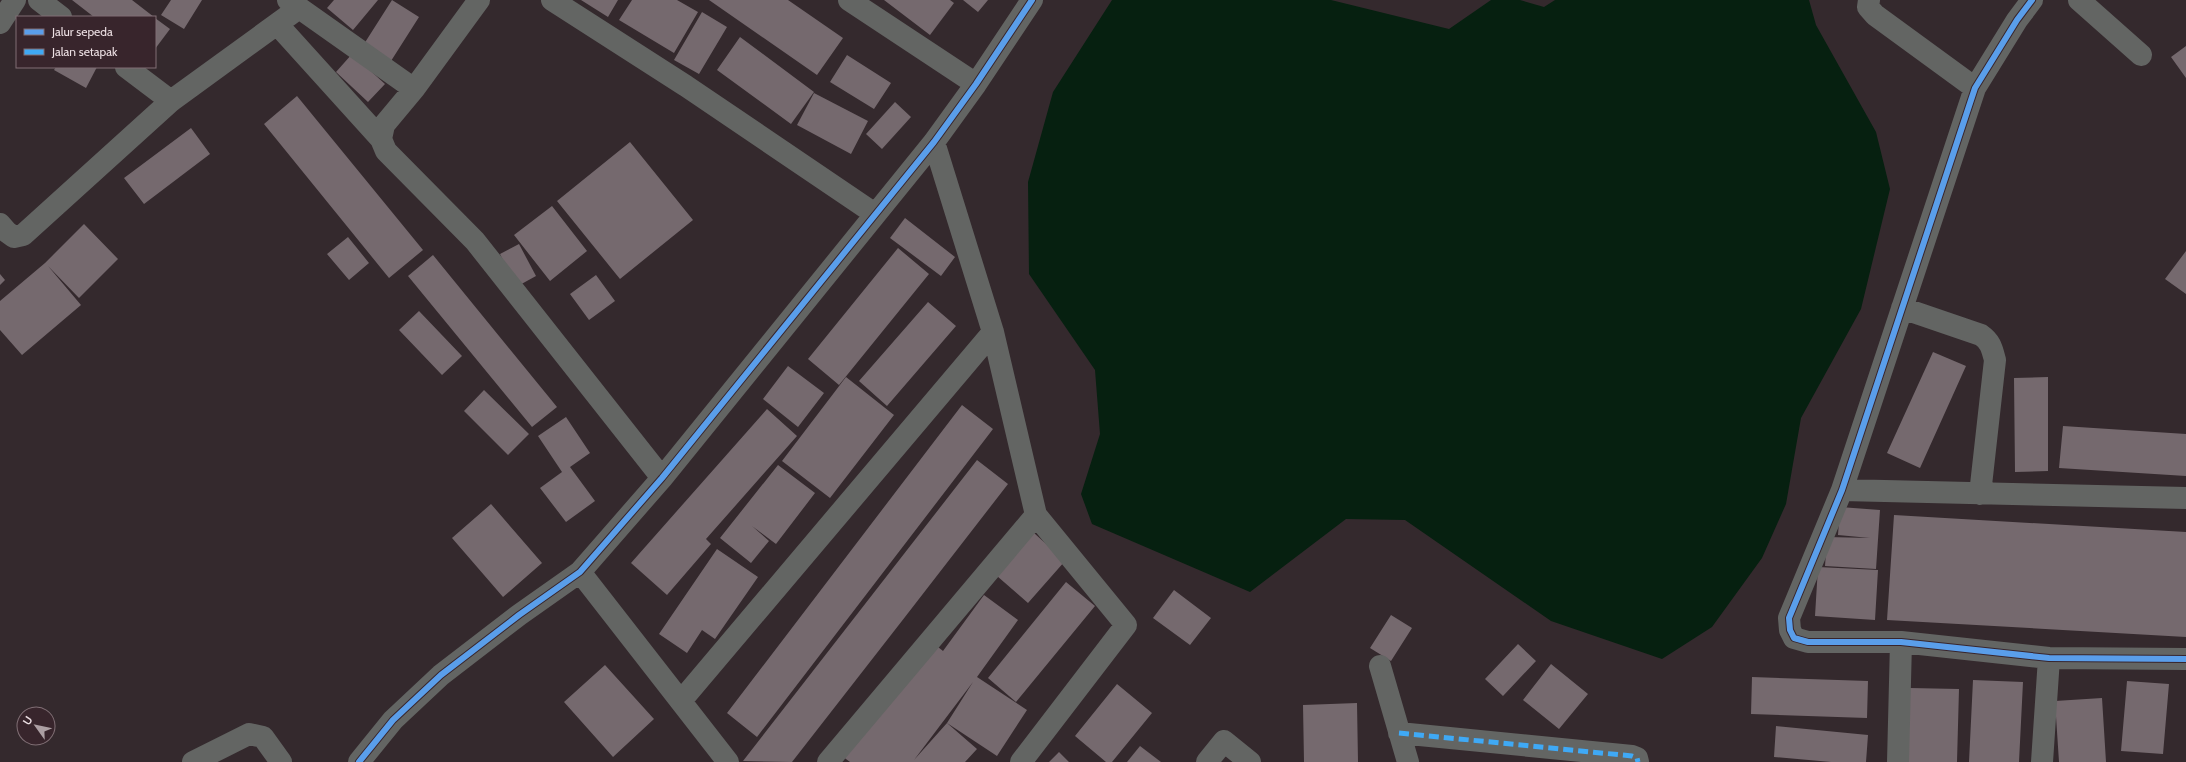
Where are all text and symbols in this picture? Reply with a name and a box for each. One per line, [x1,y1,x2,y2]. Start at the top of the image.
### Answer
legend [16,16,156,68]
text: Jalur sepeda [51,24,113,39]
text: Jalan setapak [51,44,118,59]
north arrow [16,706,56,746]
text: U [20,713,36,728]

